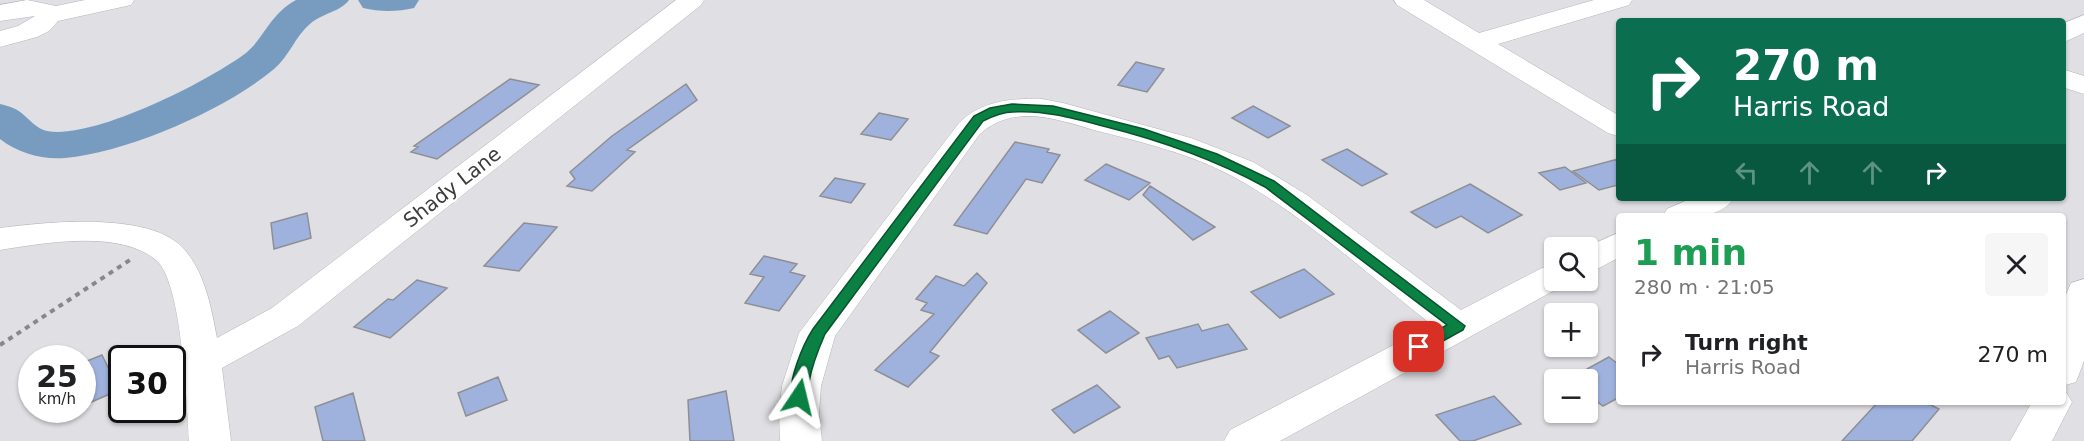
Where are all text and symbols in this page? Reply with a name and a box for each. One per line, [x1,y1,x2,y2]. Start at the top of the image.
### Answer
text: 270 m [1733,41,1879,90]
icon: right [1634,42,1712,120]
text: Harris Road [1733,91,1889,122]
street label: Shady Lane [399,142,505,232]
icon: left [1730,156,1763,189]
icon: ahead [1793,156,1826,189]
icon: ahead [1856,156,1889,189]
icon: right [1919,156,1952,189]
text: 1 min [1634,232,1747,273]
button: close [1985,233,2048,296]
map controls [1544,237,1598,423]
button: search [1544,237,1598,291]
text: 280 m · 21:05 [1634,275,1775,299]
button: + [1544,303,1598,357]
pin [1393,321,1444,372]
icon: arrive [1402,330,1435,363]
text: Turn right [1685,330,1808,355]
icon: right [1634,338,1667,371]
text: 270 m [1978,342,2048,367]
speed limit sign: 30 [108,345,186,423]
text: Harris Road [1685,355,1801,379]
text: 25 [36,359,78,394]
position arrow [767,365,831,429]
button: − [1544,369,1598,423]
text: km/h [38,390,76,408]

